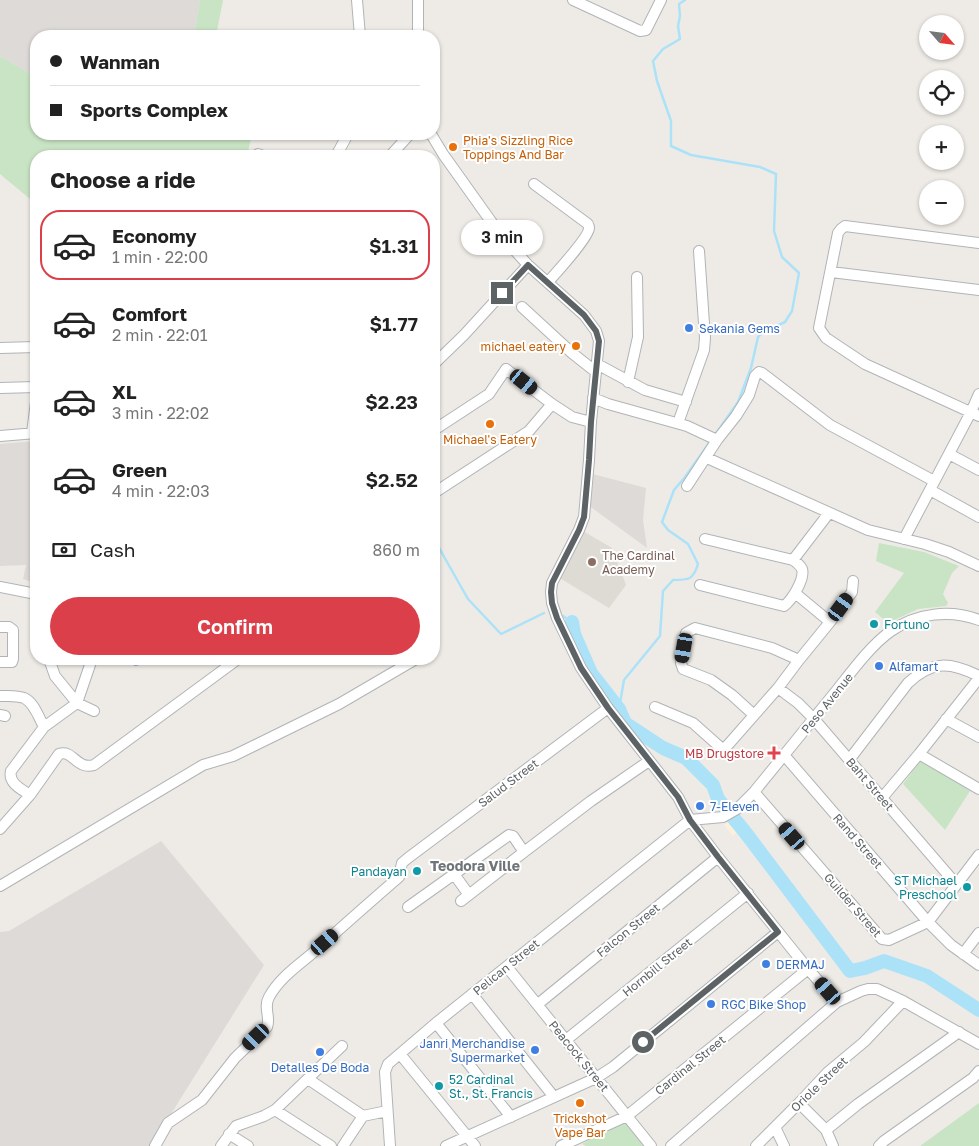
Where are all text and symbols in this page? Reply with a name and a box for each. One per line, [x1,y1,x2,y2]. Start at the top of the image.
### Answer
north arrow [919,15,964,60]
map controls [919,15,964,225]
text: Wanman [80,50,160,73]
button: locate [919,70,964,115]
text: Sports Complex [80,98,228,121]
button: + [919,125,964,170]
place label: Phia's Sizzling Rice Toppings And Bar [463,133,573,162]
marker: Phia's Sizzling Rice Toppings And Bar [447,141,459,153]
text: Choose a ride [50,166,196,193]
button: − [919,180,964,225]
callout: 3 min [461,220,543,256]
icon: car [52,223,97,268]
text: Economy [112,224,197,247]
text: 3 min [481,227,523,247]
text: $1.31 [369,234,418,257]
text: 1 min · 22:00 [112,247,208,267]
route end [491,282,513,304]
icon: car [52,301,97,346]
text: Comfort [112,302,187,325]
text: $1.77 [369,312,418,335]
place label: Sekania Gems [699,321,780,336]
marker: Sekania Gems [683,322,695,334]
text: 2 min · 22:01 [112,325,207,345]
place label: michael eatery [481,339,566,354]
marker: michael eatery [570,340,582,352]
car [507,367,540,397]
icon: car [52,379,97,424]
text: XL [112,380,137,403]
text: $2.23 [365,390,418,413]
text: 3 min · 22:02 [112,403,209,423]
marker: Michael's Eatery [484,418,496,430]
place label: Michael's Eatery [443,432,537,447]
icon: car [52,457,97,502]
text: Green [112,458,167,481]
text: $2.52 [365,468,418,491]
text: 4 min · 22:03 [112,481,210,501]
icon: cash [50,536,78,564]
text: Cash [90,538,135,561]
text: 860 m [372,540,420,560]
place label: The Cardinal Academy [602,548,675,577]
marker: The Cardinal Academy [586,556,598,568]
car [826,590,855,624]
button: Confirm [50,597,420,655]
place label: Fortuno [884,617,930,632]
marker: Fortuno [868,618,880,630]
car [674,632,693,664]
place label: Alfamart [889,659,939,674]
marker: Alfamart [873,660,885,672]
street label: Peso Avenue [798,670,856,736]
place label: MB Drugstore [685,746,764,761]
marker: MB Drugstore [768,747,780,759]
street label: Baht Street [843,754,897,814]
street label: Salud Street [475,755,541,810]
place label: 7-Eleven [710,799,760,814]
marker: 7-Eleven [694,800,706,812]
street label: Rand Street [830,810,886,872]
car [776,820,807,852]
district label: Teodora Ville [430,857,520,874]
place label: Pandayan [351,864,407,879]
marker: Pandayan [411,865,423,877]
street label: Guilder Street [821,870,885,940]
place label: ST Michael Preschool [894,873,957,902]
marker: ST Michael Preschool [961,881,973,893]
street label: Falcon Street [593,900,663,960]
car [308,926,341,958]
street label: Hornbill Street [619,934,695,1000]
street label: Pelican Street [470,936,542,998]
place label: DERMAJ [776,957,825,972]
marker: DERMAJ [760,958,772,970]
car [812,975,843,1007]
place label: RGC Bike Shop [721,997,806,1012]
marker: RGC Bike Shop [705,998,717,1010]
street label: Peacock Street [546,1017,612,1095]
car [239,1021,272,1053]
route start [632,1031,654,1053]
street label: Cardinal Street [652,1032,729,1098]
place label: Janri Merchandise Supermarket [419,1036,525,1065]
marker: Janri Merchandise Supermarket [529,1044,541,1056]
marker: Detalles De Boda [314,1046,326,1058]
street label: Oriole Street [787,1053,851,1115]
place label: Detalles De Boda [271,1060,369,1075]
place label: 52 Cardinal St., St. Francis [449,1072,533,1101]
marker: 52 Cardinal St., St. Francis [433,1080,445,1092]
marker: Trickshot Vape Bar [574,1097,586,1109]
place label: Trickshot Vape Bar [553,1111,607,1140]

